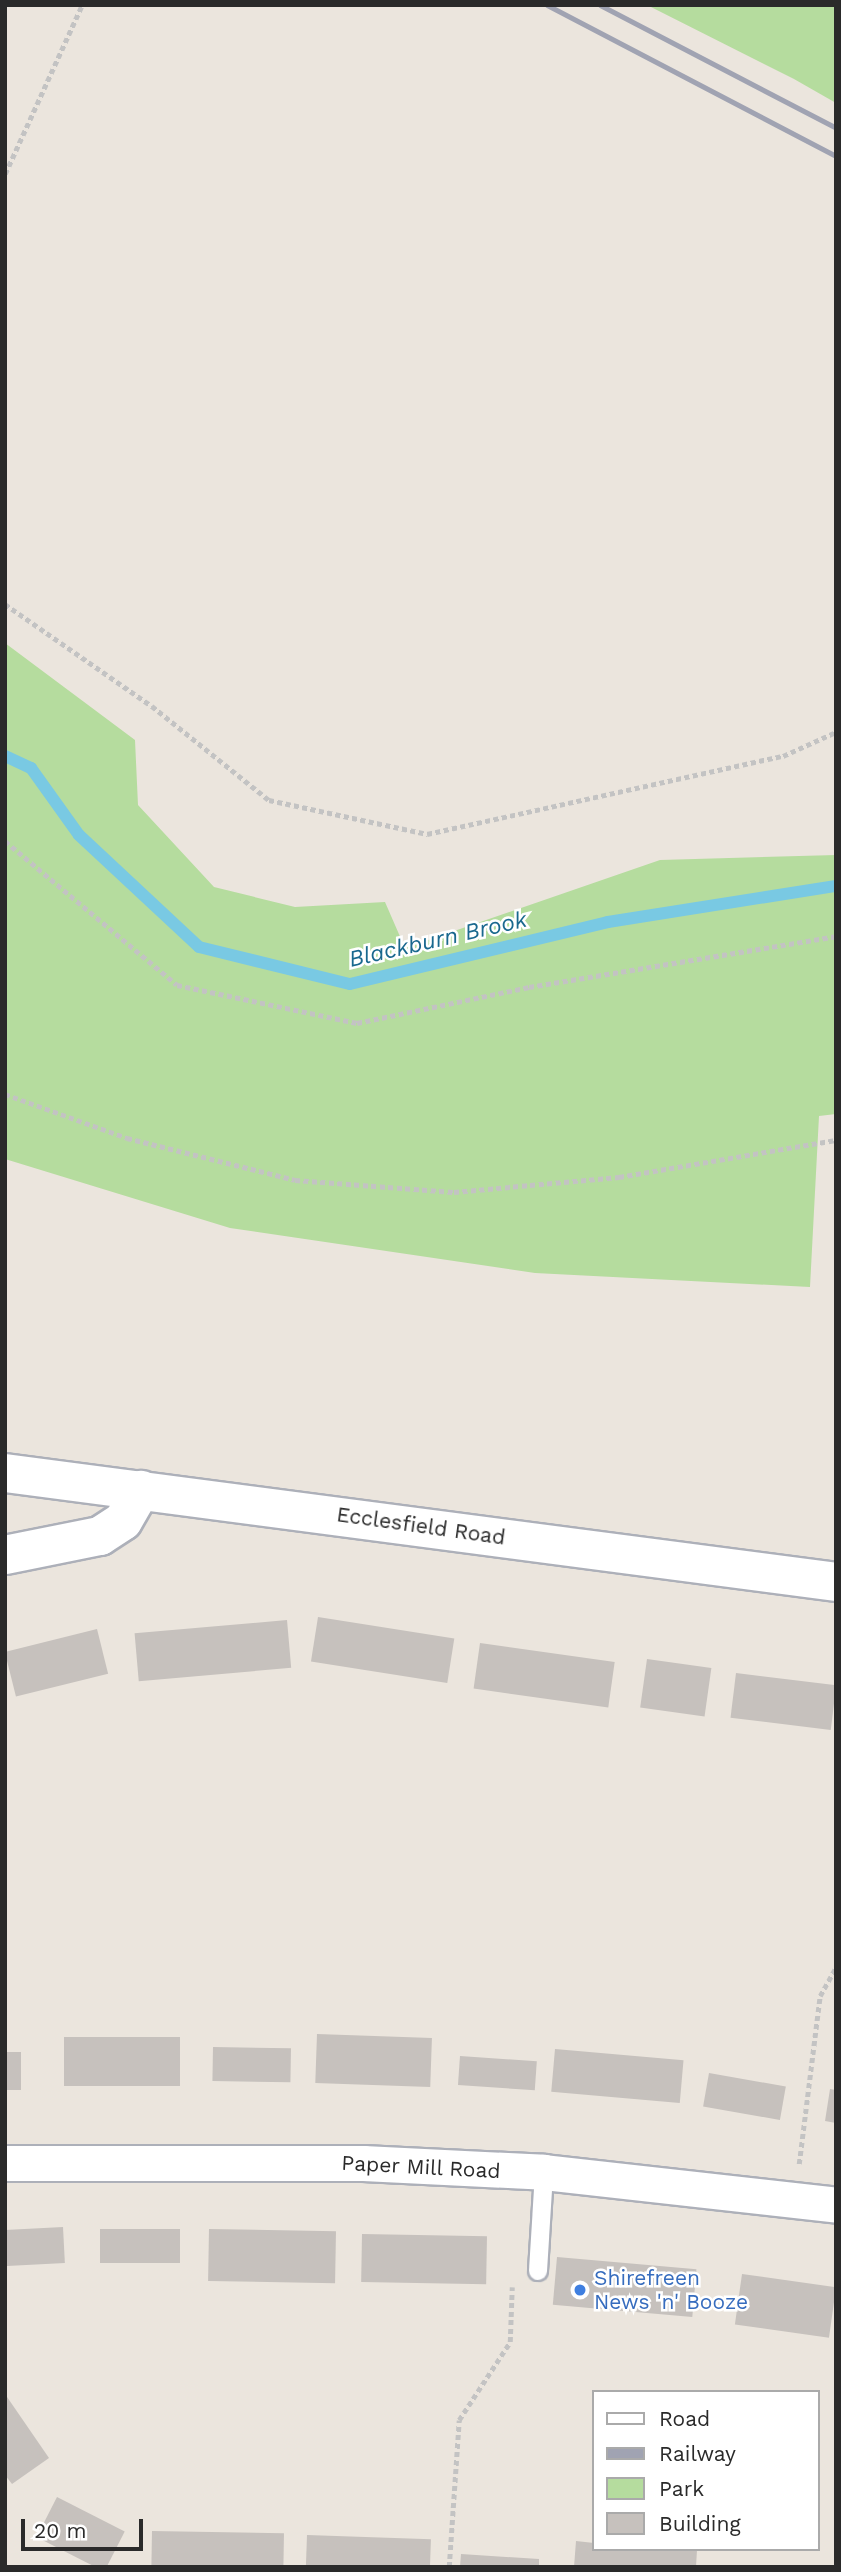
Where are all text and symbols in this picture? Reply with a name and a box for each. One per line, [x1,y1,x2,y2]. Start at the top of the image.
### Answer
water label: Blackburn Brook [346,906,530,974]
street label: Ecclesfield Road [335,1502,507,1550]
street label: Paper Mill Road [340,2150,502,2184]
place label: Shirefreen News 'n' Booze [594,2265,748,2315]
marker: Shirefreen News 'n' Booze [572,2282,588,2298]
legend [592,2390,820,2551]
text: Road [659,2406,710,2431]
text: Railway [659,2441,736,2466]
text: Park [659,2476,704,2501]
scale bar [24,2506,147,2550]
text: Building [659,2511,741,2536]
text: 20 m [34,2518,86,2543]

